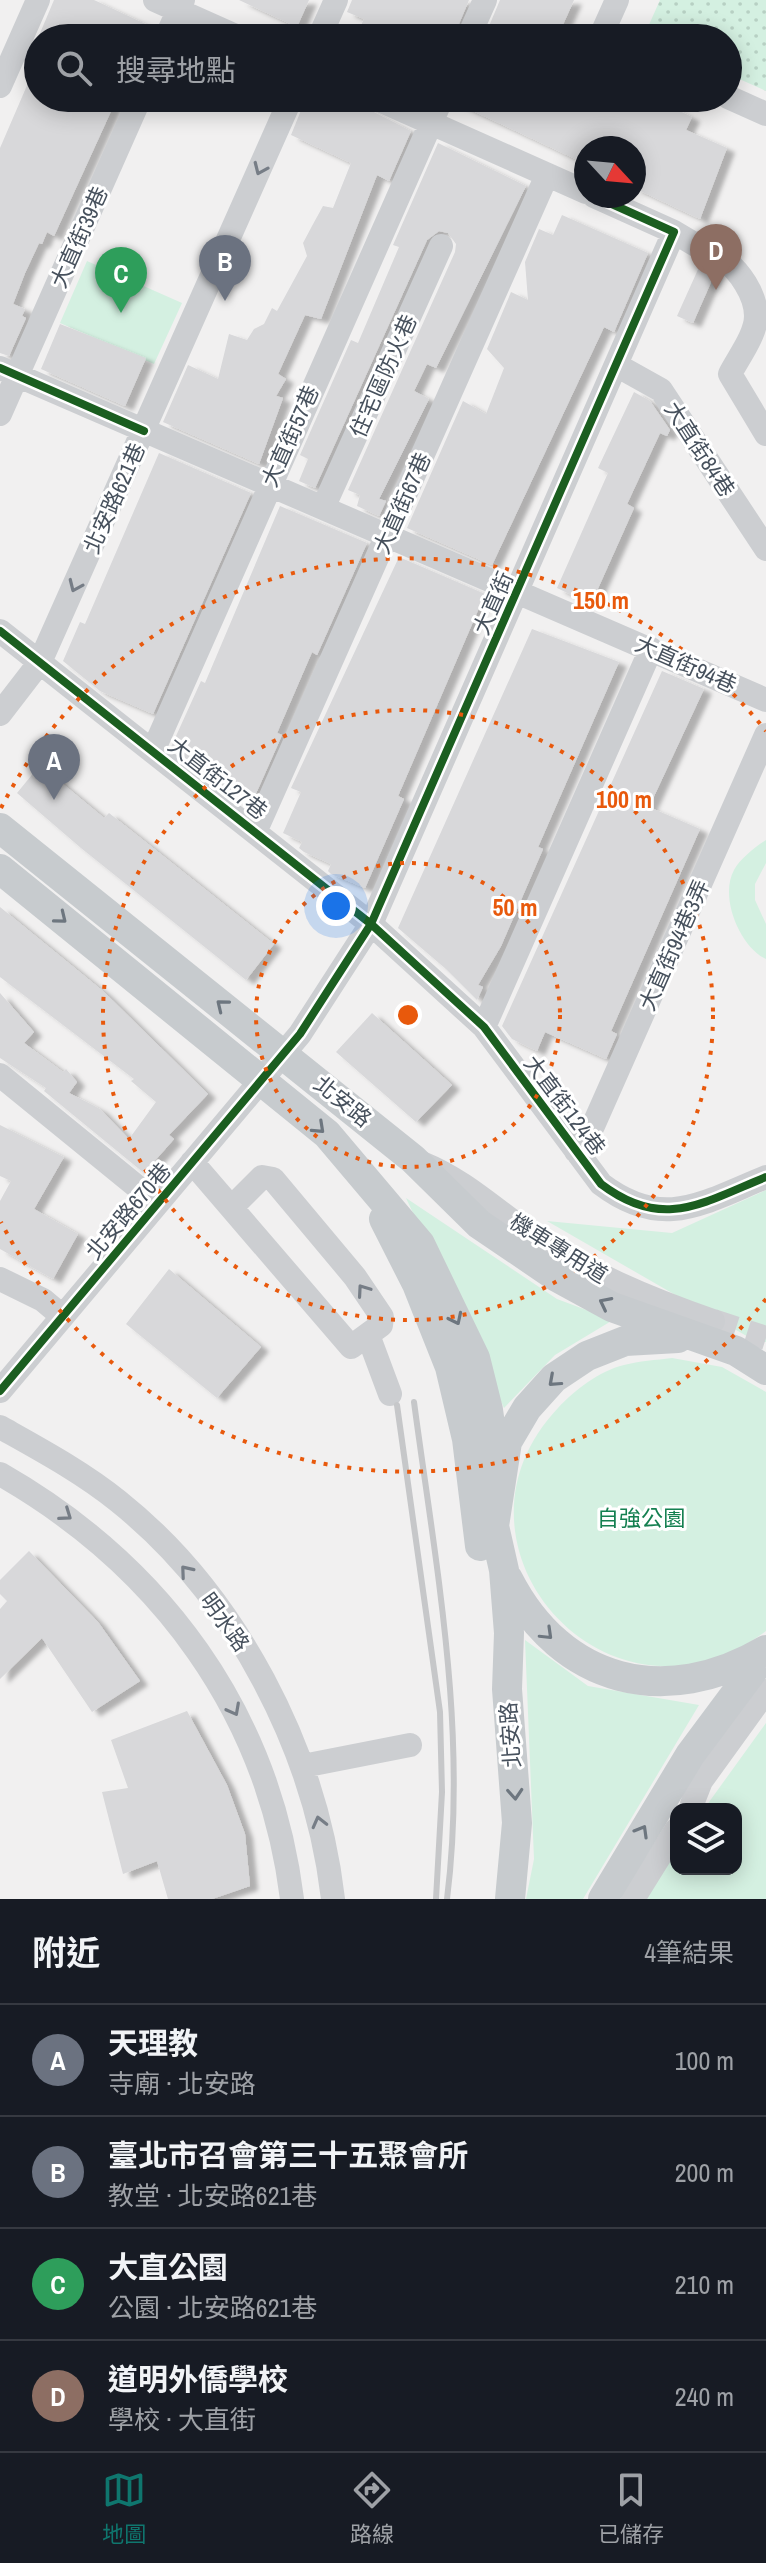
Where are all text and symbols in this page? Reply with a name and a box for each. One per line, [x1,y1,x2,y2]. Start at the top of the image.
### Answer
search box [24,24,742,112]
icon: search [52,46,96,90]
text: 搜尋地點 [116,50,236,90]
north arrow [574,136,646,208]
one-way arrow [253,161,269,176]
street label: 大直街39巷 [43,182,115,292]
pin: D [690,224,742,290]
pin: B [199,235,251,301]
pin: C [95,247,147,313]
street label: 住宅區防火巷 [342,310,424,442]
street label: 大直街57巷 [254,381,326,491]
street label: 大直街84巷 [658,396,742,502]
street label: 北安路621巷 [76,438,152,558]
street label: 大直街67巷 [366,448,438,558]
street label: 大直街 [466,567,520,639]
one-way arrow [68,578,84,592]
text: 150 m [573,584,629,616]
street label: 大直街94巷 [631,628,741,700]
street label: 大直街127巷 [162,730,274,826]
pin: A [28,734,80,800]
text: 100 m [596,783,652,815]
street label: 大直街94巷3弄 [632,875,716,1015]
your location [316,886,356,926]
text: 50 m [493,891,537,923]
one-way arrow [52,908,66,923]
one-way arrow [216,1001,231,1015]
centre of rings [394,1001,422,1029]
street label: 大直街124巷 [517,1049,613,1161]
street label: 北安路 [308,1069,378,1133]
one-way arrow [310,1118,325,1132]
street label: 北安路670巷 [79,1156,177,1266]
street label: 機車專用道 [504,1206,614,1290]
one-way arrow [358,1285,373,1299]
one-way arrow [599,1297,614,1313]
one-way arrow [446,1311,462,1326]
one-way arrow [548,1371,563,1385]
park label: 自強公園 [597,1503,685,1533]
one-way arrow [57,1506,71,1521]
one-way arrow [181,1565,196,1580]
street label: 明水路 [193,1586,257,1658]
one-way arrow [538,1624,552,1639]
street label: 北安路 [493,1701,527,1769]
one-way arrow [224,1702,239,1717]
one-way arrow [506,1788,523,1801]
map controls [670,1803,742,1875]
button: layers [670,1803,742,1875]
one-way arrow [312,1816,329,1830]
one-way arrow [632,1826,648,1840]
text: 附近 [32,1930,100,1976]
text: 4筆結果 [644,1935,734,1970]
text: 天理教 [108,2023,198,2063]
text: A [50,2043,66,2078]
text: 100 m [675,2043,734,2078]
text: 寺廟 · 北安路 [108,2066,256,2101]
text: 臺北市召會第三十五聚會所 [108,2135,468,2175]
text: B [50,2155,66,2190]
text: 200 m [675,2155,734,2190]
text: 教堂 · 北安路621巷 [108,2178,317,2213]
text: 大直公園 [108,2247,228,2287]
text: C [50,2267,66,2302]
text: 210 m [675,2267,734,2302]
text: 公園 · 北安路621巷 [108,2290,317,2325]
text: 道明外僑學校 [108,2359,288,2399]
text: D [50,2379,66,2414]
text: 240 m [675,2379,734,2414]
text: 學校 · 大直街 [108,2402,256,2437]
tab: 地圖 [102,2468,146,2549]
tab: 路線 [350,2468,394,2549]
tab: 已儲存 [598,2468,664,2549]

